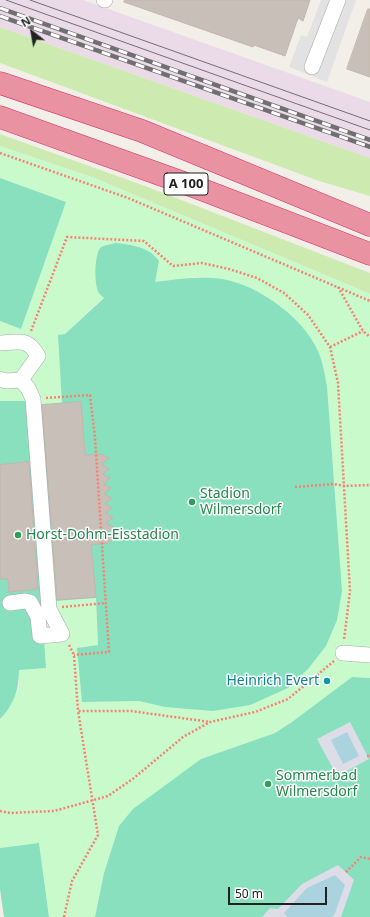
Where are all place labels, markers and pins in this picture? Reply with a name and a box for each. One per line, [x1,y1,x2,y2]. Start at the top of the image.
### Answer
place label: Stadion Wilmersdorf [200,486,281,518]
marker: Stadion Wilmersdorf [187,497,197,507]
place label: Horst-Dohm-Eisstadion [26,527,179,543]
marker: Horst-Dohm-Eisstadion [13,530,23,540]
place label: Heinrich Evert [226,673,319,689]
marker: Heinrich Evert [322,676,332,686]
place label: Sommerbad Wilmersdorf [276,768,357,800]
marker: Sommerbad Wilmersdorf [263,779,273,789]

